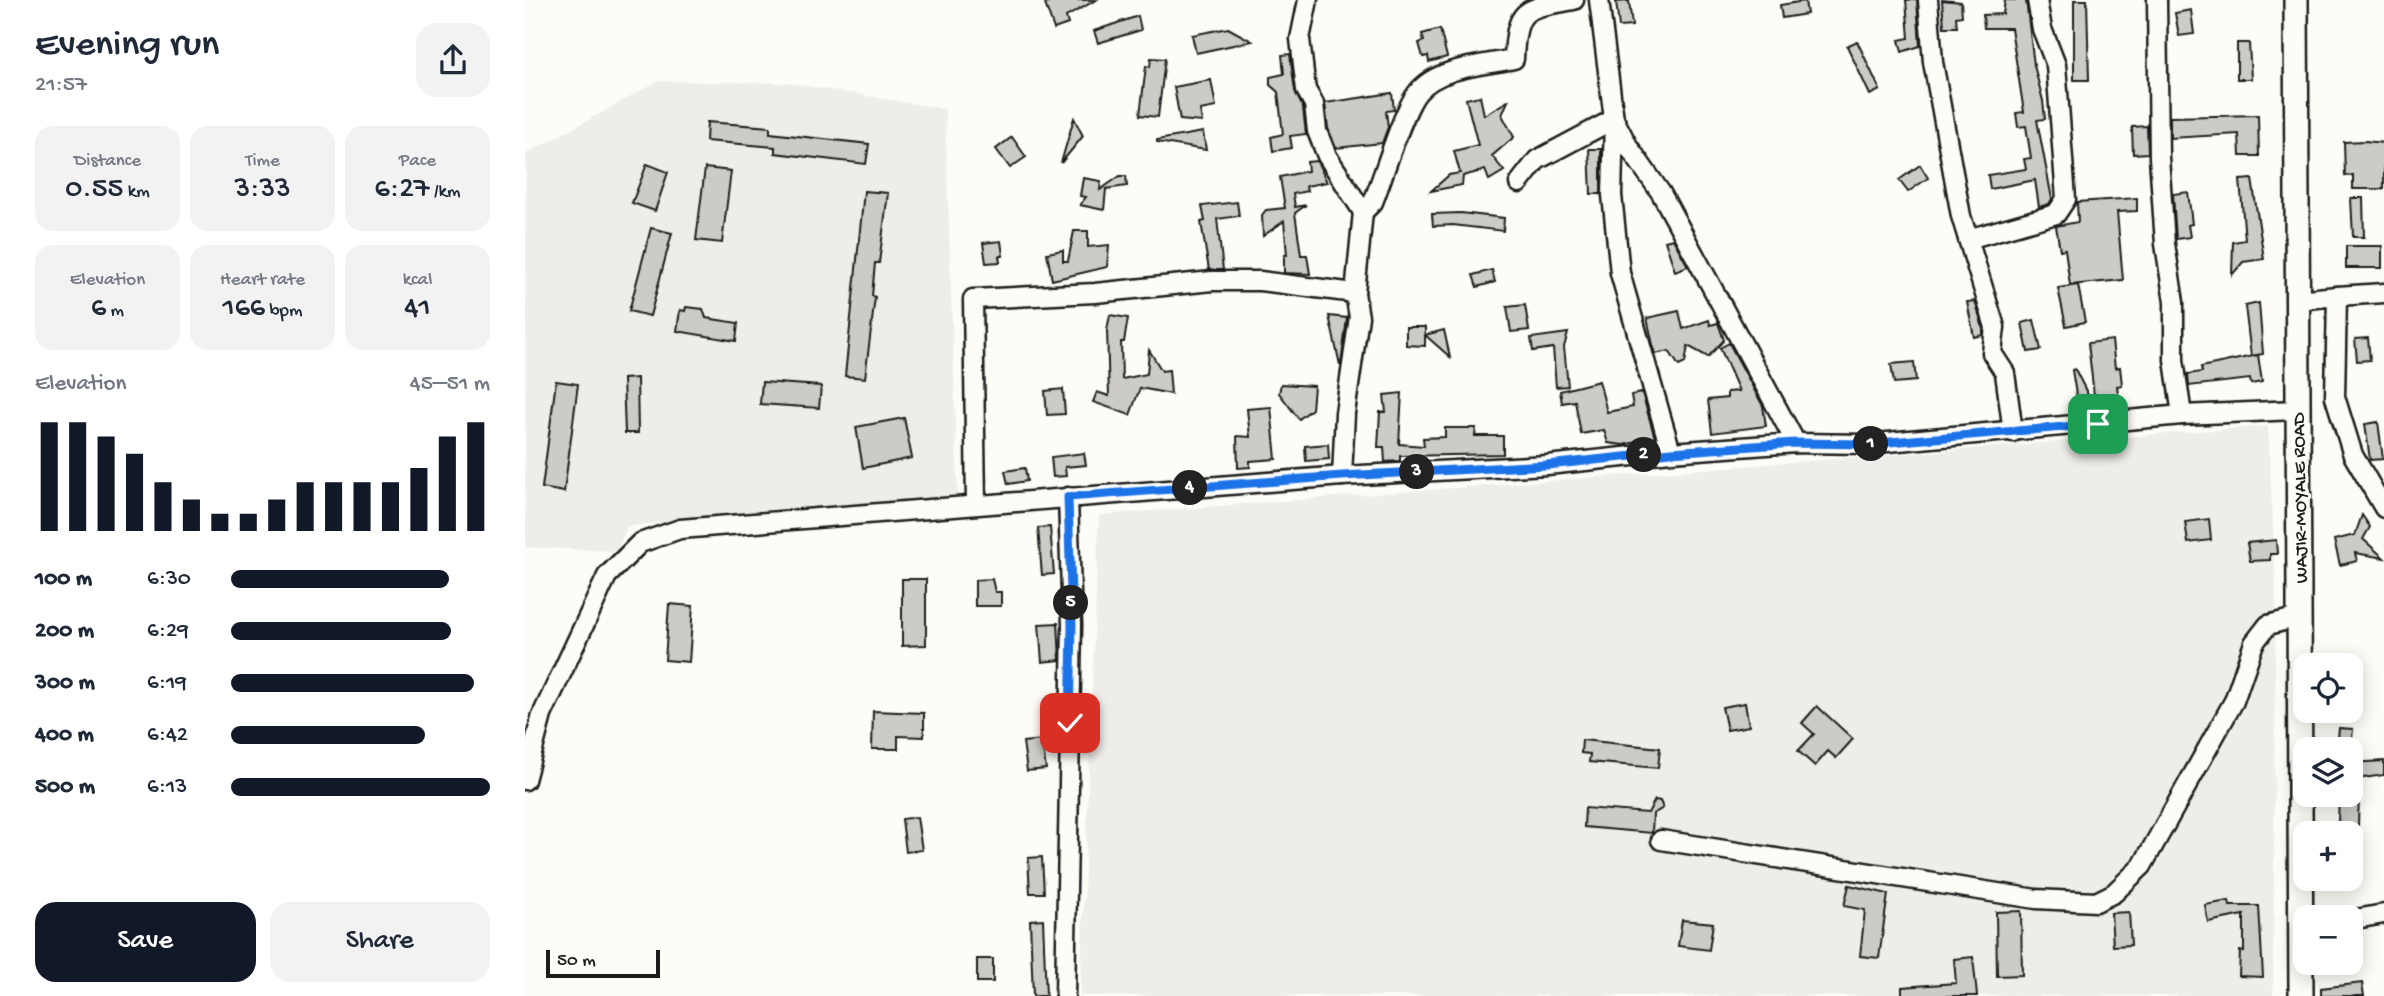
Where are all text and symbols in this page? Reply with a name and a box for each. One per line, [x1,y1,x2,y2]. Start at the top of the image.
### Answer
button: share [416,23,490,97]
text: Evening run [35,24,219,68]
text: 21:57 [35,72,87,99]
text: Distance [74,150,141,173]
text: Time [245,150,280,173]
text: Pace [399,150,436,173]
text: 0.55 [65,173,123,208]
text: 3:33 [234,173,291,208]
text: 6:27 [375,173,429,208]
text: km [123,181,150,204]
text: /km [429,181,460,204]
text: Elevation [70,269,145,292]
text: Heart rate [220,269,305,292]
text: kcal [403,269,432,292]
text: 6 [91,292,106,327]
text: 166 [223,292,265,327]
text: 41 [404,292,431,327]
text: m [106,300,124,323]
text: bpm [265,300,302,323]
text: Elevation [35,371,126,398]
text: 45–51 m [410,371,490,398]
pin [2068,394,2128,454]
icon: arrive [2079,405,2117,443]
street label: WAJIR-MOYALE ROAD [2288,412,2314,584]
pin: 1 [1853,426,1889,462]
text: 1 [1867,432,1874,455]
pin: 2 [1627,438,1661,472]
text: 2 [1639,443,1648,466]
pin: 3 [1399,454,1435,490]
text: 3 [1412,460,1421,483]
pin: 4 [1173,470,1207,505]
text: 4 [1185,476,1194,499]
text: 100 m [35,566,92,593]
text: 6:30 [147,566,191,593]
pin: 5 [1053,586,1089,620]
text: 5 [1066,591,1076,614]
text: 200 m [35,618,94,645]
text: 6:29 [147,618,189,645]
map controls [2293,653,2363,975]
button: locate [2293,653,2363,723]
text: 300 m [35,670,95,697]
text: 6:19 [147,670,187,697]
pin [1040,693,1100,753]
icon: check [1051,704,1089,742]
text: 400 m [35,722,94,749]
text: 6:42 [147,722,188,749]
button: layers [2293,737,2363,807]
text: 500 m [35,774,95,801]
text: 6:13 [147,774,187,801]
button: + [2293,821,2363,891]
button: Save [35,902,256,982]
button: Share [270,902,490,982]
button: − [2293,905,2363,975]
scale bar [546,947,660,979]
text: 50 m [557,950,596,973]

